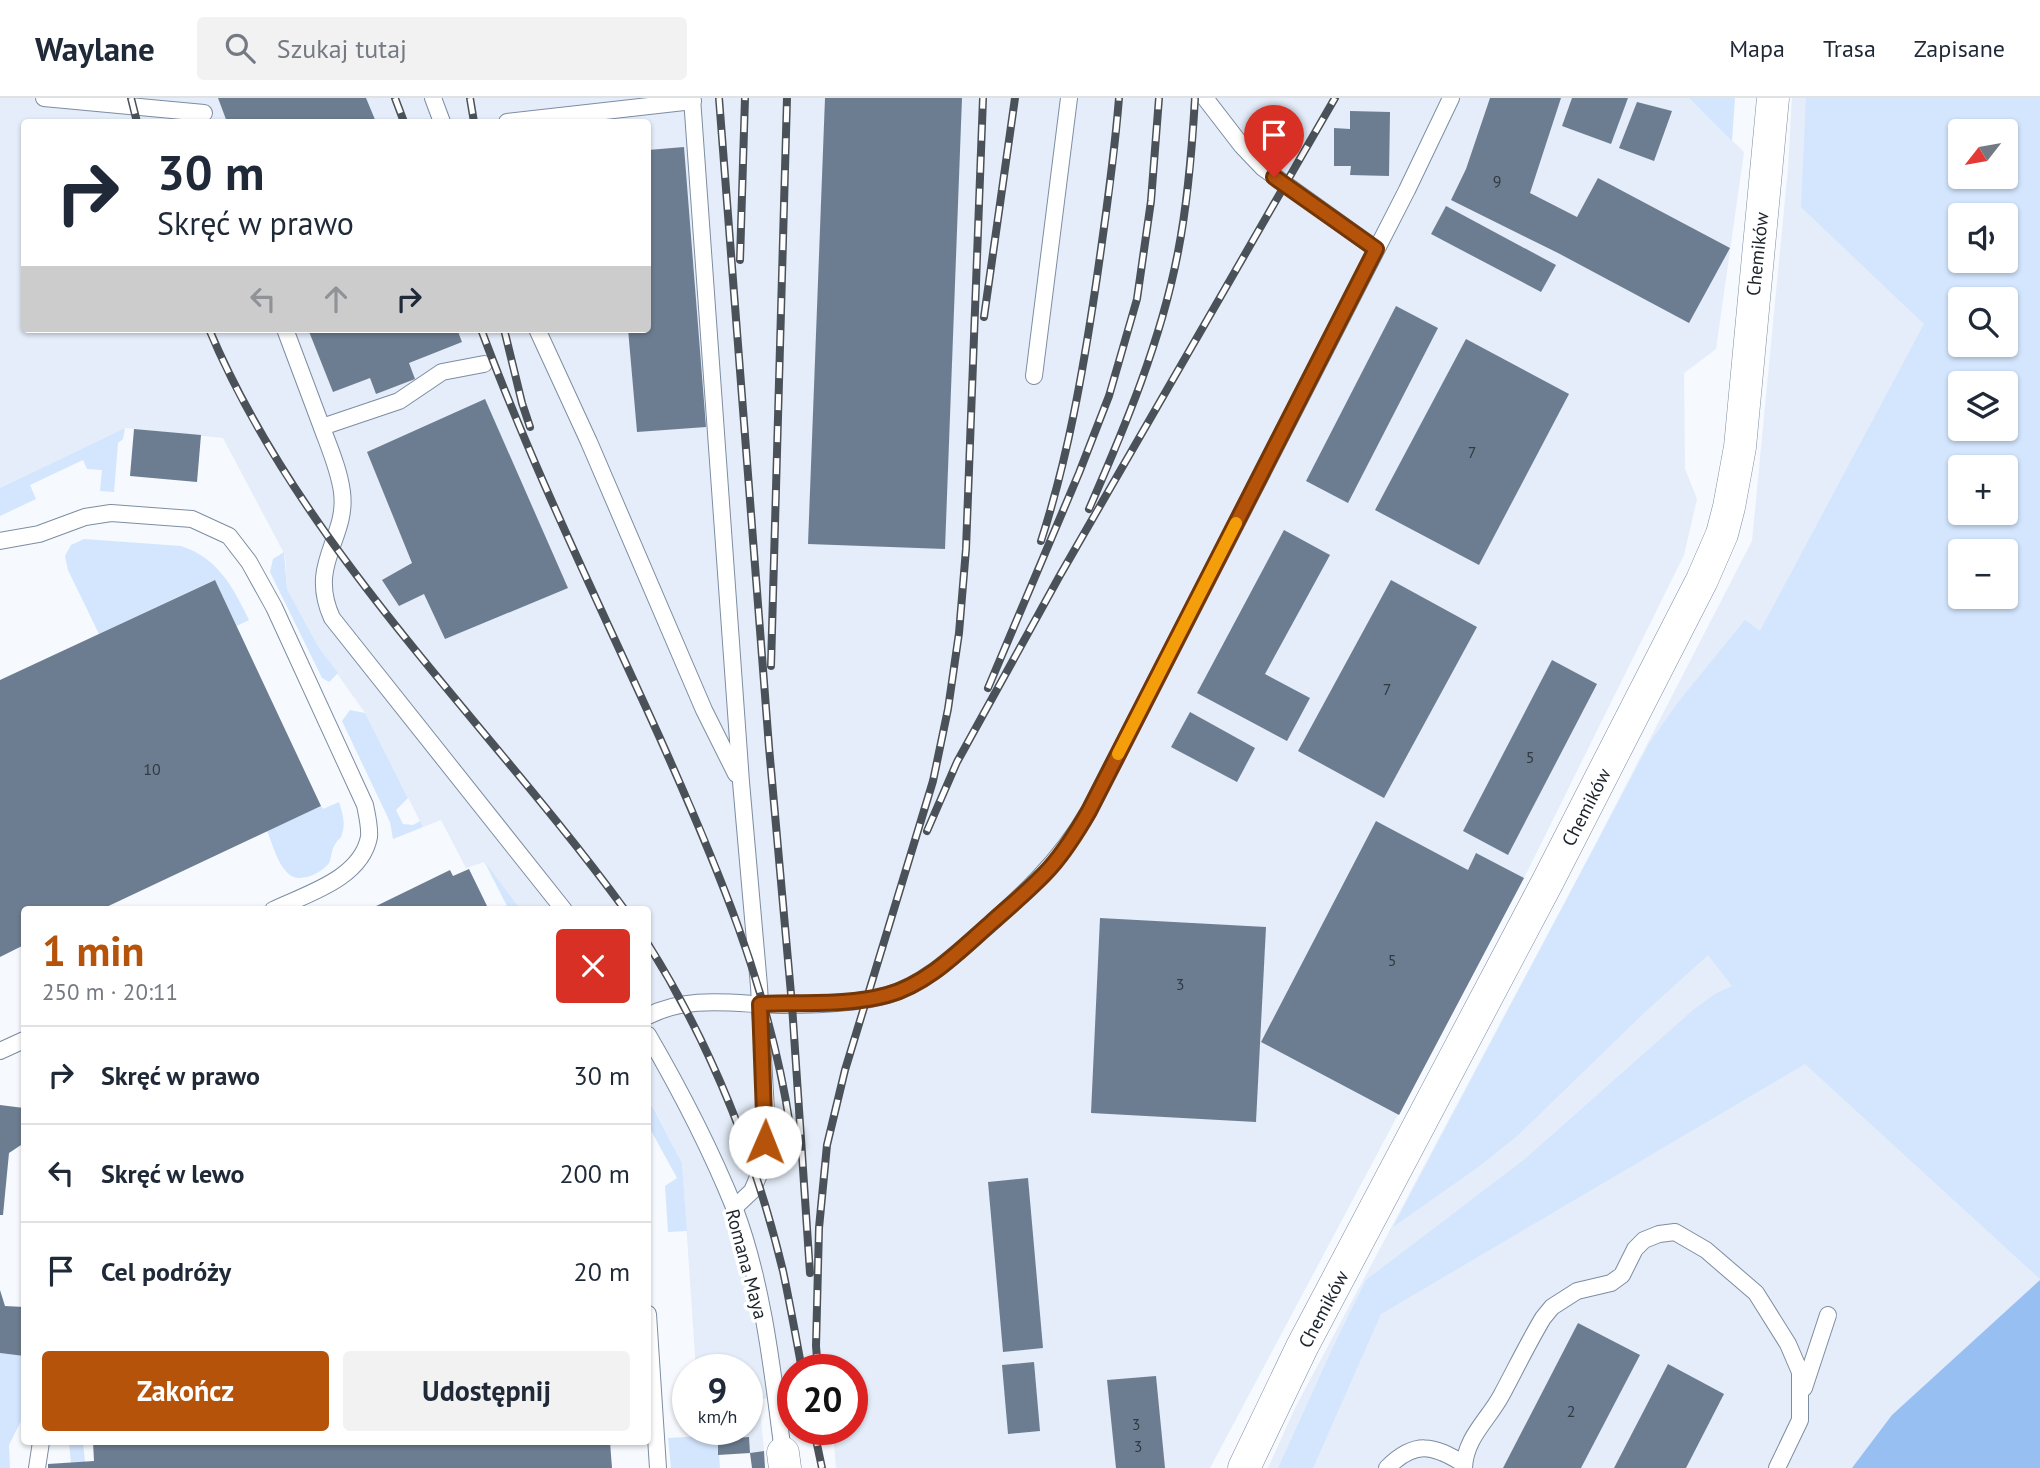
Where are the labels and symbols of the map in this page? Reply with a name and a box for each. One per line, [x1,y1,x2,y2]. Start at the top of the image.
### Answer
pin [1244,105,1304,177]
north arrow [1948,119,2018,189]
house number: 9 [1493,171,1501,191]
street label: Chemików [1741,211,1773,297]
house number: 7 [1468,442,1476,462]
house number: 7 [1383,679,1391,699]
house number: 5 [1526,747,1534,767]
house number: 10 [143,759,161,779]
street label: Chemików [1556,764,1616,850]
house number: 5 [1388,950,1396,970]
house number: 3 [1176,974,1184,994]
position arrow [728,1105,802,1179]
street label: Romana Maya [721,1206,773,1322]
street label: Chemików [1293,1266,1353,1352]
speed limit sign: 20 [777,1354,868,1445]
house number: 2 [1567,1401,1575,1421]
house number: 3 [1132,1414,1140,1434]
house number: 3 [1134,1436,1142,1456]

